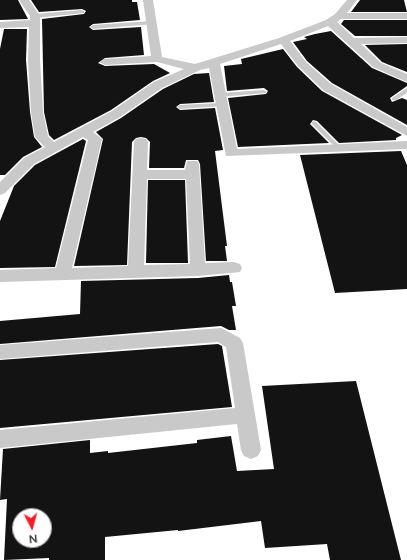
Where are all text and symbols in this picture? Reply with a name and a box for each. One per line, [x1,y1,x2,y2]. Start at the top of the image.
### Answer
north arrow [12,508,52,548]
text: N [28,533,38,546]

